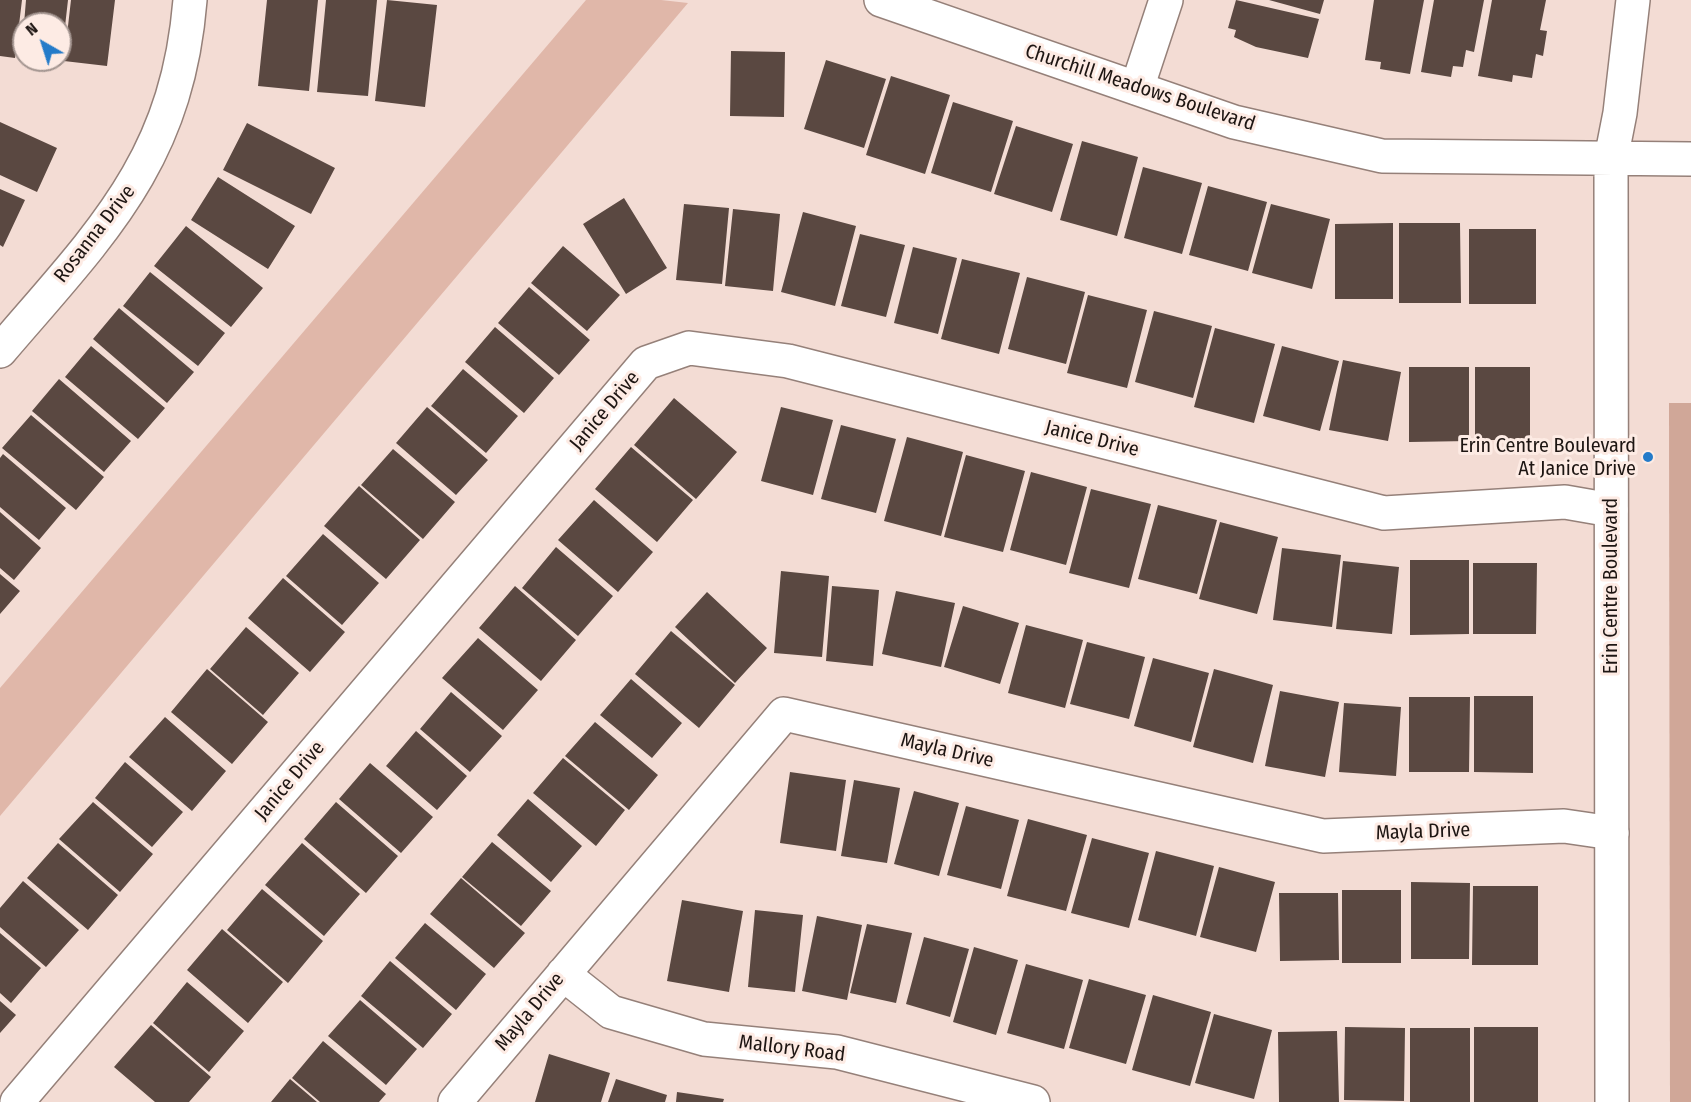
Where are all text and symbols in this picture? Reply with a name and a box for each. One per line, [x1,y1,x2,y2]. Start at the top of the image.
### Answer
north arrow [12,12,72,72]
text: N [22,19,41,40]
street label: Churchill Meadows Boulevard [1022,39,1258,137]
street label: Rosanna Drive [49,180,141,288]
street label: Janice Drive [565,367,645,455]
street label: Janice Drive [1043,416,1141,462]
place label: Erin Centre Boulevard At Janice Drive [1459,434,1636,481]
marker: Erin Centre Boulevard At Janice Drive [1641,450,1655,464]
street label: Erin Centre Boulevard [1599,498,1623,674]
street label: Mayla Drive [898,729,996,773]
street label: Janice Drive [250,737,330,825]
street label: Mayla Drive [1375,818,1471,846]
street label: Mayla Drive [490,968,570,1056]
street label: Mallory Road [738,1031,846,1067]

